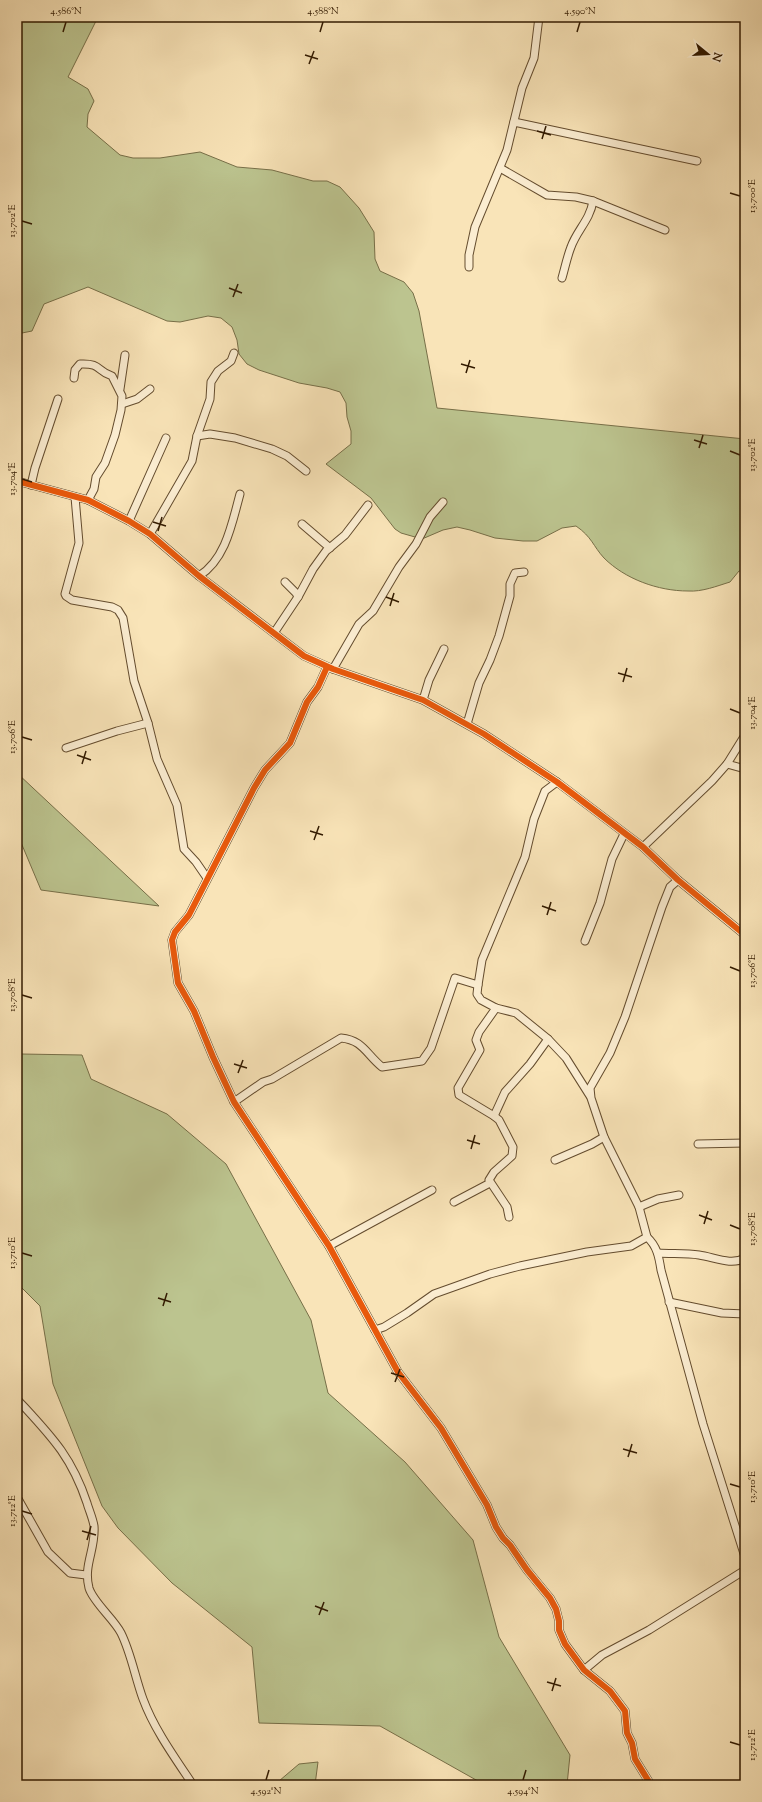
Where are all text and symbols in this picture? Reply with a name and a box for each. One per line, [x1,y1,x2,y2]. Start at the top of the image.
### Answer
text: 4.586°N [50,4,82,19]
text: 4.588°N [307,4,339,19]
text: 4.590°N [564,4,596,19]
north arrow [688,34,728,74]
text: N [708,49,726,64]
text: 13.700°E [745,179,760,213]
text: 13.702°E [5,204,20,238]
text: 13.702°E [745,438,760,472]
text: 13.704°E [5,462,20,496]
text: 13.704°E [745,696,760,730]
text: 13.706°E [5,720,20,754]
text: 13.706°E [745,954,760,988]
text: 13.708°E [5,978,20,1012]
text: 13.708°E [745,1212,760,1246]
text: 13.710°E [5,1237,20,1269]
text: 13.710°E [745,1471,760,1503]
text: 13.712°E [5,1495,20,1527]
text: 13.712°E [745,1729,760,1761]
text: 4.592°N [251,1784,281,1799]
text: 4.594°N [507,1784,539,1799]

